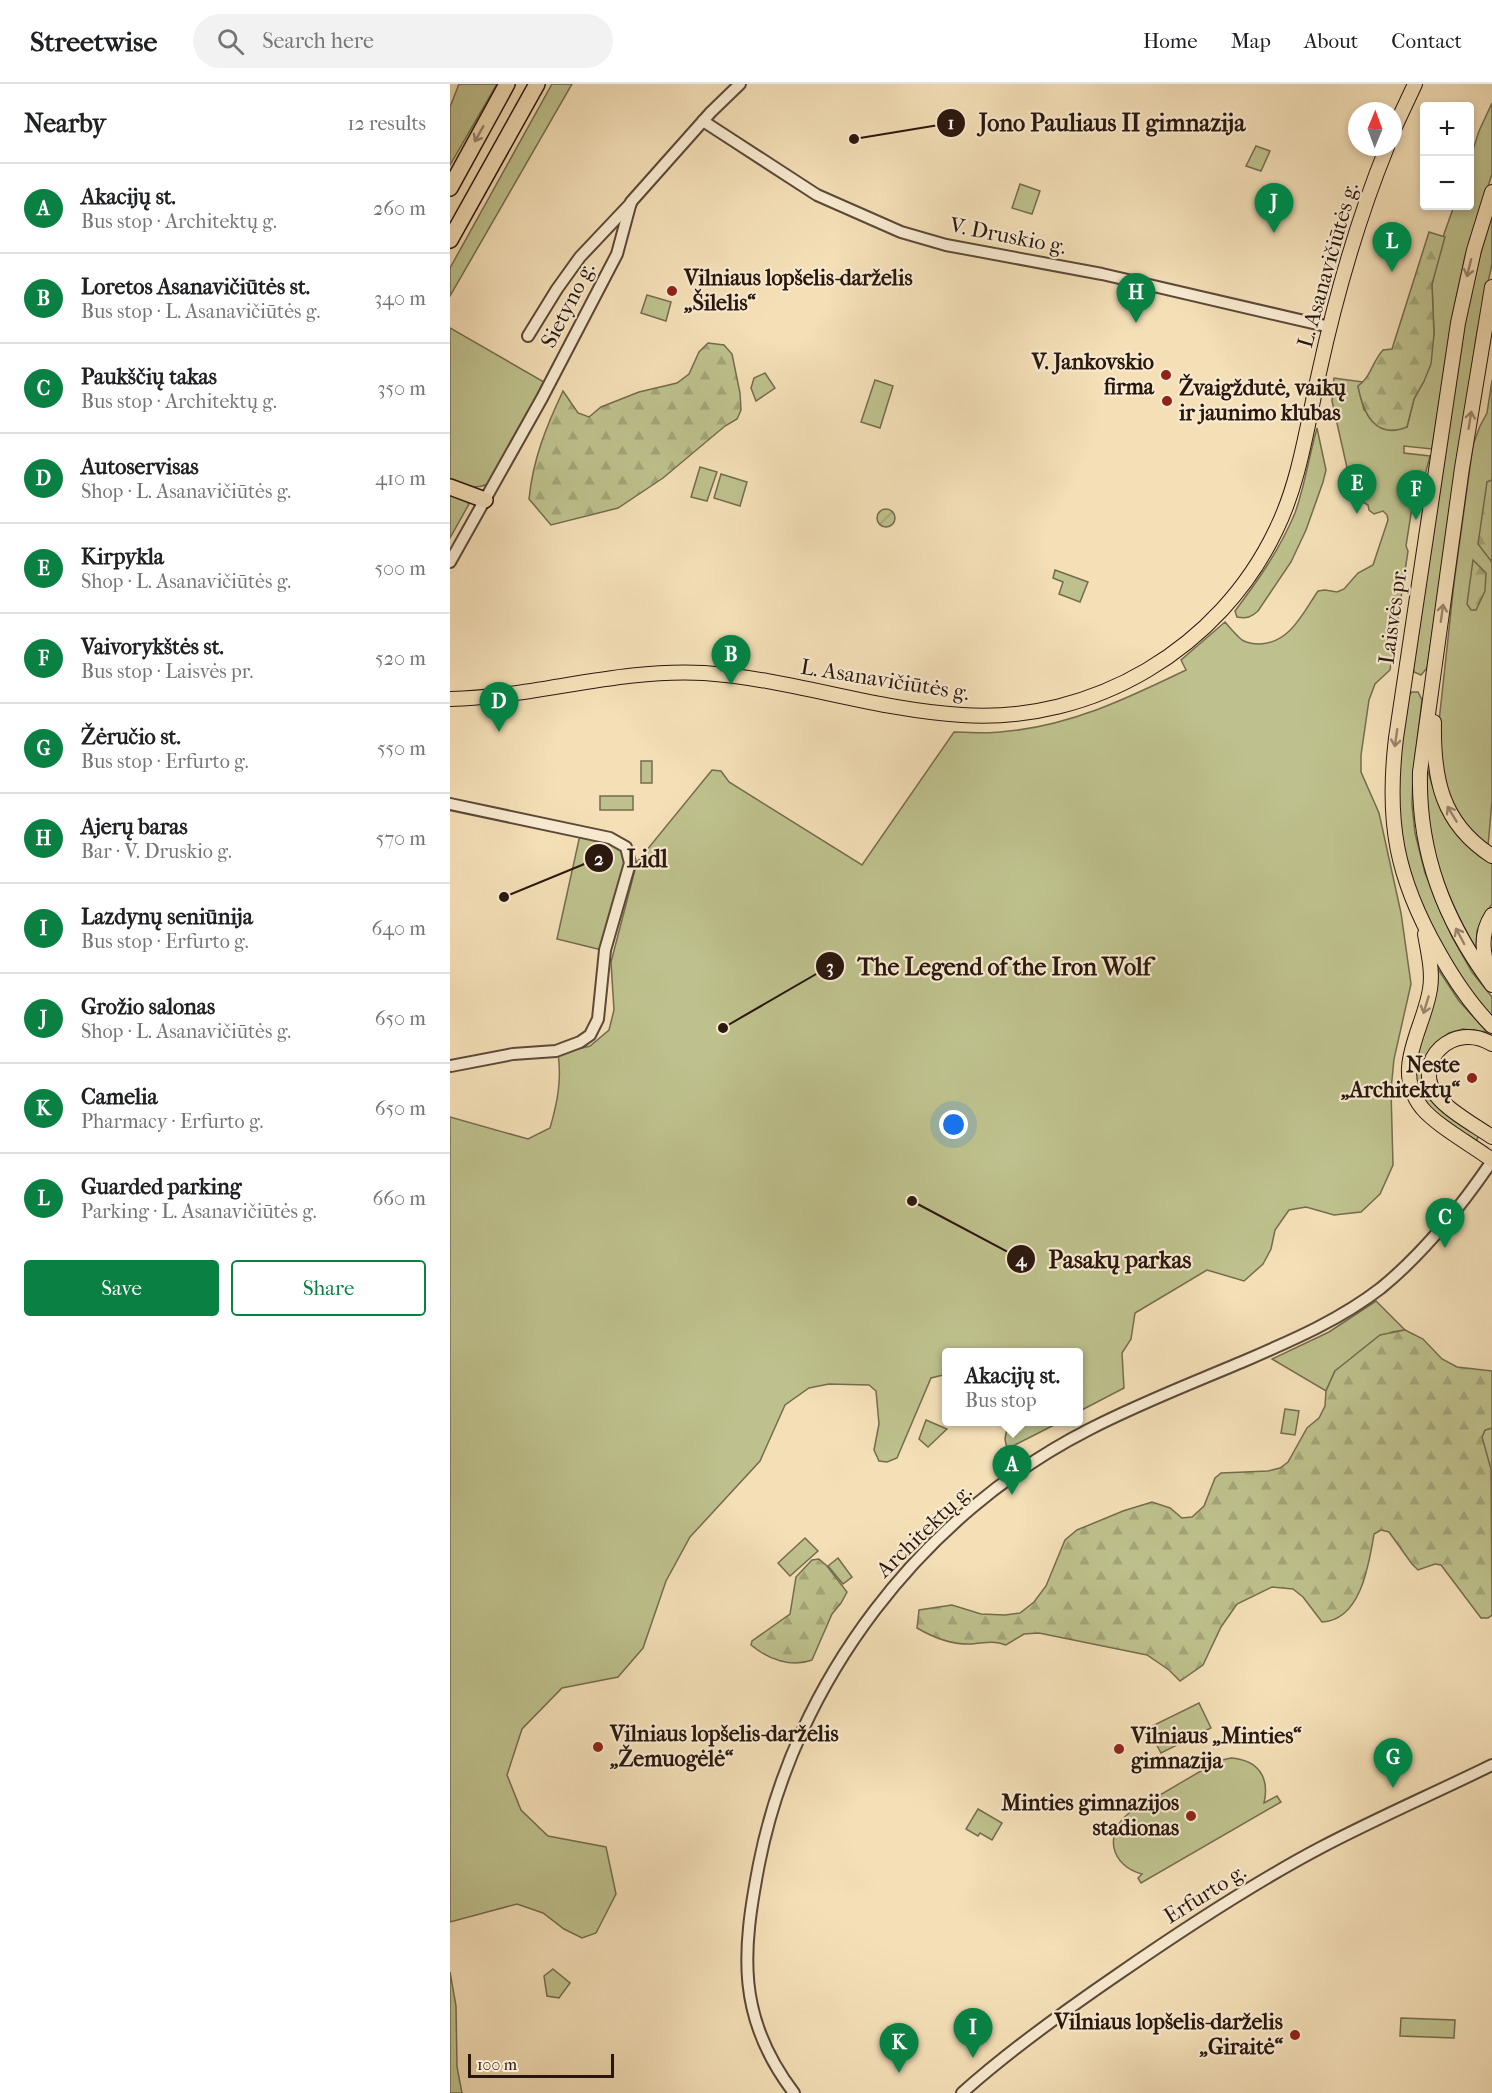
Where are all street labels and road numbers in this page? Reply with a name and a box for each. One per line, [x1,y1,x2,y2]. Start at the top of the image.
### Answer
street label: L. Asanavičiūtės g. [1292,179,1364,351]
street label: V. Druskio g. [947,212,1068,260]
street label: Sietyno g. [535,258,601,352]
street label: Laisvės pr. [1373,566,1413,666]
street label: L. Asanavičiūtės g. [799,654,971,706]
street label: Architektų g. [870,1479,977,1584]
street label: Erfurto g. [1159,1859,1251,1929]

